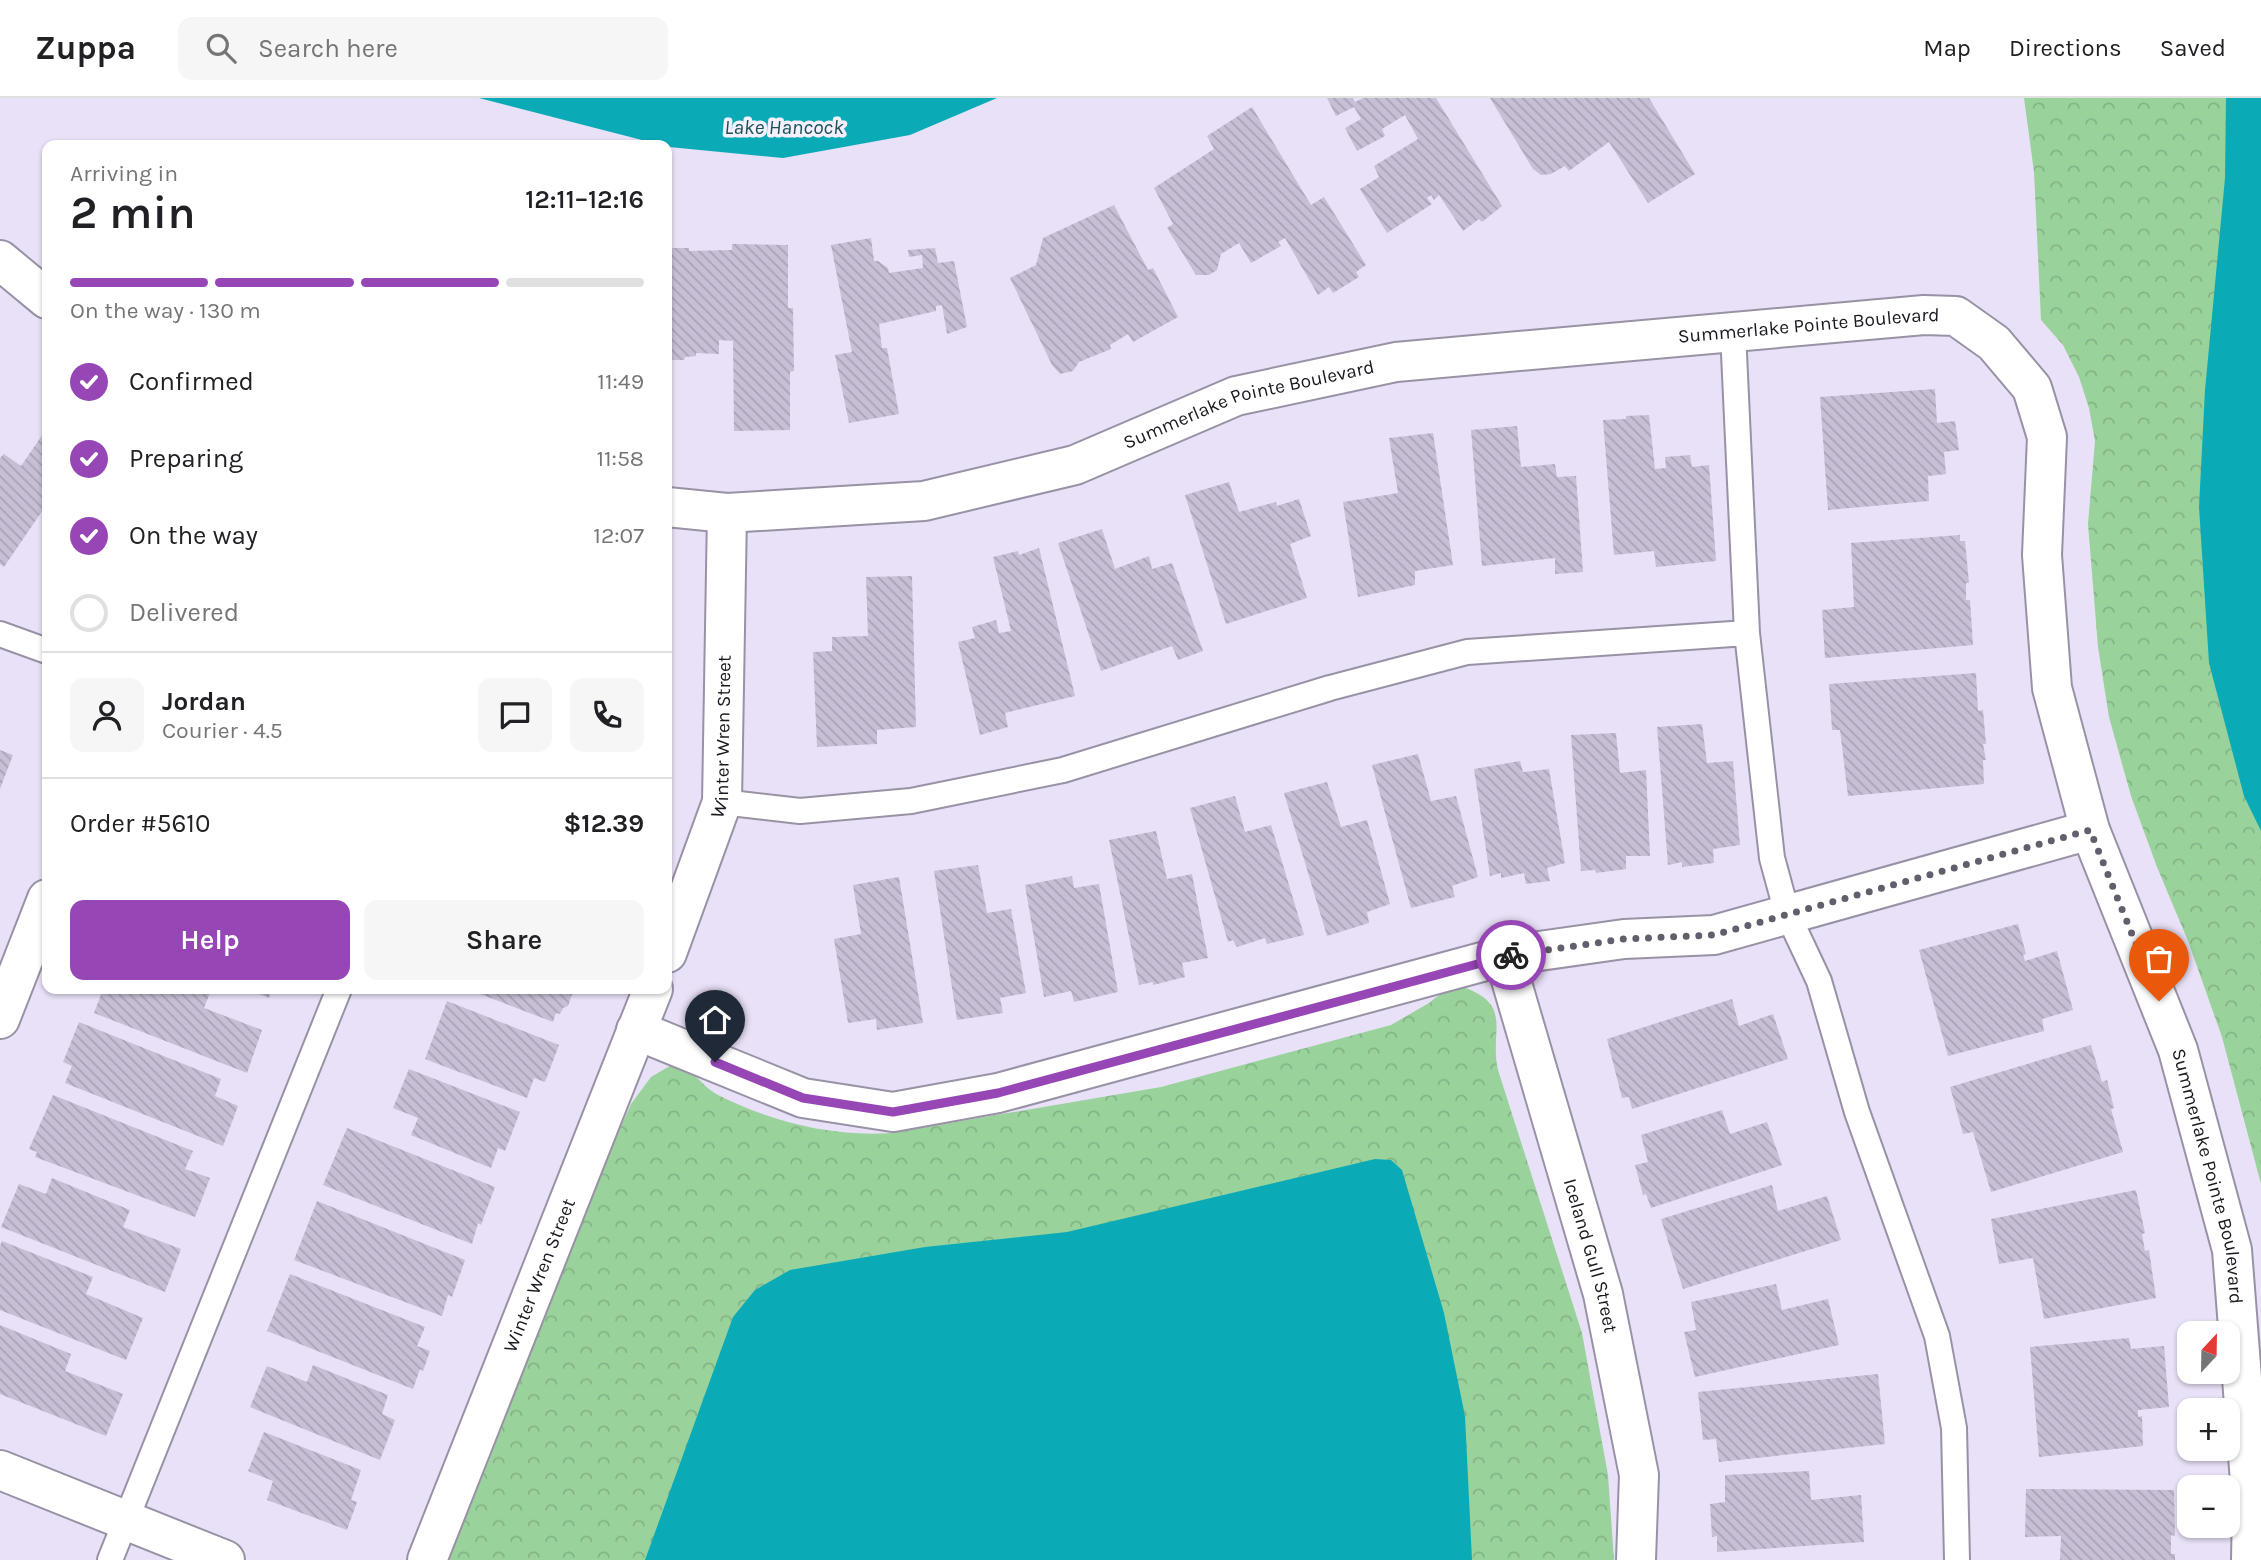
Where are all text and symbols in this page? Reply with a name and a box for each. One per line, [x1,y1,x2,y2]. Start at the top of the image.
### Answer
search box [178,17,668,80]
text: Zuppa [35,29,136,67]
icon: search [202,29,240,67]
text: Search here [258,33,398,64]
text: Map [1923,34,1971,62]
text: Directions [2009,34,2122,62]
text: Saved [2160,34,2226,62]
water label: Lake Hancock [724,115,844,139]
text: Arriving in [70,160,178,187]
text: 12:11–12:16 [525,184,644,215]
text: 2 min [70,186,196,240]
text: On the way · 130 m [70,297,261,324]
street label: Summerlake Pointe Boulevard [1677,304,1940,348]
street label: Summerlake Pointe Boulevard [1120,356,1376,454]
icon: check [70,363,108,401]
text: Confirmed [129,366,254,397]
text: 11:49 [597,368,644,395]
icon: check [70,440,108,478]
text: Preparing [129,443,243,474]
text: 11:58 [596,445,644,472]
icon: check [70,517,108,555]
text: On the way [129,520,258,551]
text: 12:07 [593,522,644,549]
text: Delivered [129,597,239,628]
street label: Winter Wren Street [706,655,736,821]
button: person [70,678,144,752]
button: chat [478,678,552,752]
button: phone [570,678,644,752]
text: Jordan [162,686,246,717]
text: Courier · 4.5 [162,717,283,744]
text: Order #5610 [70,808,210,839]
text: $12.39 [563,808,644,839]
button: Help [70,900,350,980]
button: Share [364,900,644,980]
courier [1476,920,1546,990]
pin [2129,929,2189,1001]
icon: bike [1492,936,1530,974]
icon: bag [2140,940,2178,978]
pin [685,990,745,1062]
icon: home [696,1001,734,1039]
street label: Summerlake Pointe Boulevard [2167,1046,2247,1305]
street label: Iceland Gull Street [1559,1176,1621,1335]
street label: Winter Wren Street [499,1195,580,1356]
north arrow [2177,1321,2240,1384]
map controls [2177,1321,2240,1538]
button: + [2177,1398,2240,1461]
button: − [2177,1475,2240,1538]

